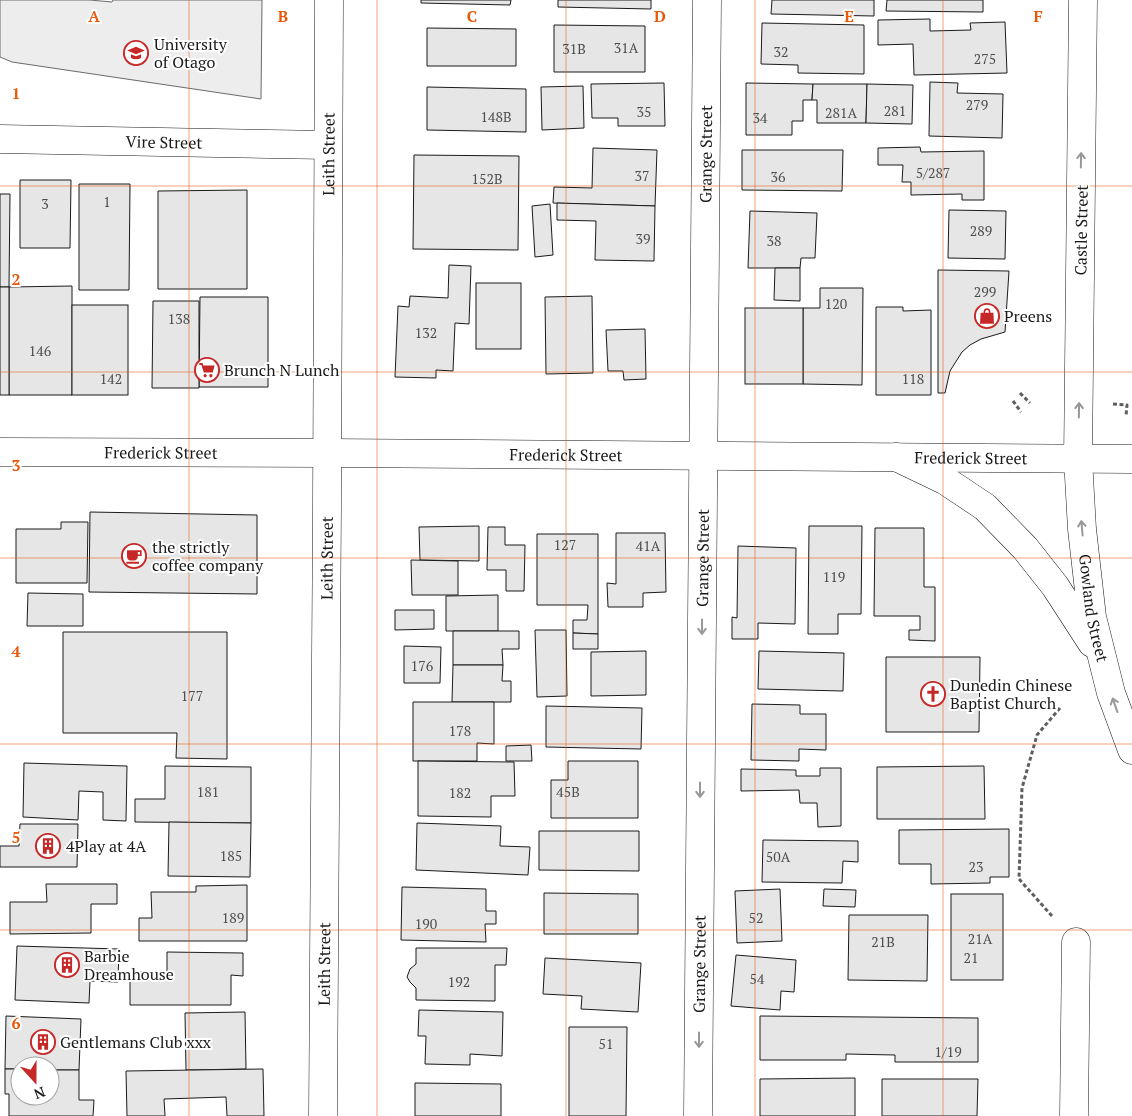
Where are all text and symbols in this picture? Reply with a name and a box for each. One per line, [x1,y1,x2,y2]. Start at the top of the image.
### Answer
text: A [88,5,100,27]
text: B [278,5,288,27]
text: C [467,5,477,27]
text: D [654,5,666,27]
text: E [844,5,854,27]
text: F [1033,5,1043,27]
place label: University of Otago [154,33,228,73]
house number: 31A [614,38,639,57]
house number: 31B [562,39,586,58]
school or university icon: University of Otago [123,40,149,66]
house number: 32 [774,42,788,61]
house number: 275 [974,49,996,68]
text: 1 [11,82,21,104]
house number: 279 [966,95,988,114]
house number: 281 [884,101,906,120]
house number: 35 [637,102,651,121]
house number: 281A [825,103,857,122]
street label: Grange Street [694,105,717,203]
house number: 148B [481,107,512,126]
house number: 34 [753,108,768,127]
street label: Leith Street [317,112,340,196]
street label: Vire Street [125,130,203,154]
one-way arrow [1076,153,1086,169]
house number: 5/287 [916,163,950,182]
house number: 37 [635,166,649,185]
house number: 36 [771,167,786,186]
house number: 152B [472,169,503,188]
street label: Castle Street [1069,184,1093,276]
house number: 1 [103,192,111,211]
house number: 3 [41,194,49,213]
house number: 289 [970,221,992,240]
house number: 39 [636,229,650,248]
house number: 38 [767,231,781,250]
text: 2 [11,268,21,290]
house number: 299 [974,282,996,301]
house number: 120 [825,294,847,313]
shop icon: Preens [974,303,1000,329]
place label: Preens [1004,305,1052,327]
house number: 138 [168,309,190,328]
house number: 132 [415,323,437,342]
house number: 146 [29,341,52,360]
supermarket icon: Brunch N Lunch [194,357,220,383]
place label: Brunch N Lunch [224,359,340,381]
house number: 142 [100,369,122,388]
house number: 118 [902,369,924,388]
one-way arrow [1074,403,1084,419]
street label: Frederick Street [104,441,218,464]
street label: Frederick Street [509,443,623,466]
street label: Frederick Street [914,446,1028,469]
text: 3 [11,454,21,476]
street label: Grange Street [691,509,714,607]
street label: Leith Street [315,516,338,600]
one-way arrow [1077,521,1087,537]
house number: 127 [554,535,576,554]
place label: the strictly coffee company [152,536,264,576]
house number: 41A [636,536,661,555]
cafe icon: the strictly coffee company [121,543,147,569]
street label: Gowland Street [1074,553,1114,664]
house number: 119 [823,567,845,586]
one-way arrow [697,618,707,635]
text: 4 [11,640,21,662]
house number: 176 [411,656,434,675]
place label: Dunedin Chinese Baptist Church [950,674,1072,714]
church icon: Dunedin Chinese Baptist Church [920,681,946,707]
house number: 177 [181,686,203,705]
one-way arrow [1110,697,1119,713]
house number: 178 [449,721,471,740]
one-way arrow [696,781,705,797]
house number: 181 [197,782,219,801]
house number: 45B [556,782,580,801]
house number: 182 [449,783,471,802]
text: 5 [11,826,21,848]
building icon: 4Play at 4A [35,833,61,859]
place label: 4Play at 4A [66,835,146,857]
house number: 185 [220,846,242,865]
house number: 50A [766,847,791,866]
house number: 23 [969,857,983,876]
house number: 189 [222,908,244,927]
house number: 52 [749,908,763,927]
house number: 190 [415,914,437,933]
street label: Grange Street [688,915,711,1013]
street label: Leith Street [313,922,335,1006]
house number: 21A [968,929,993,948]
house number: 21B [871,932,895,951]
place label: Barbie Dreamhouse [84,945,174,985]
house number: 21 [964,948,978,967]
building icon: Barbie Dreamhouse [54,952,80,978]
house number: 54 [750,969,765,988]
house number: 192 [448,972,470,991]
text: 6 [11,1012,21,1034]
building icon: Gentlemans Club xxx [30,1029,56,1055]
place label: Gentlemans Club xxx [60,1031,212,1053]
one-way arrow [694,1031,704,1047]
house number: 51 [599,1034,613,1053]
house number: 1/19 [934,1042,962,1061]
north arrow [10,1056,60,1106]
text: N [31,1083,48,1105]

